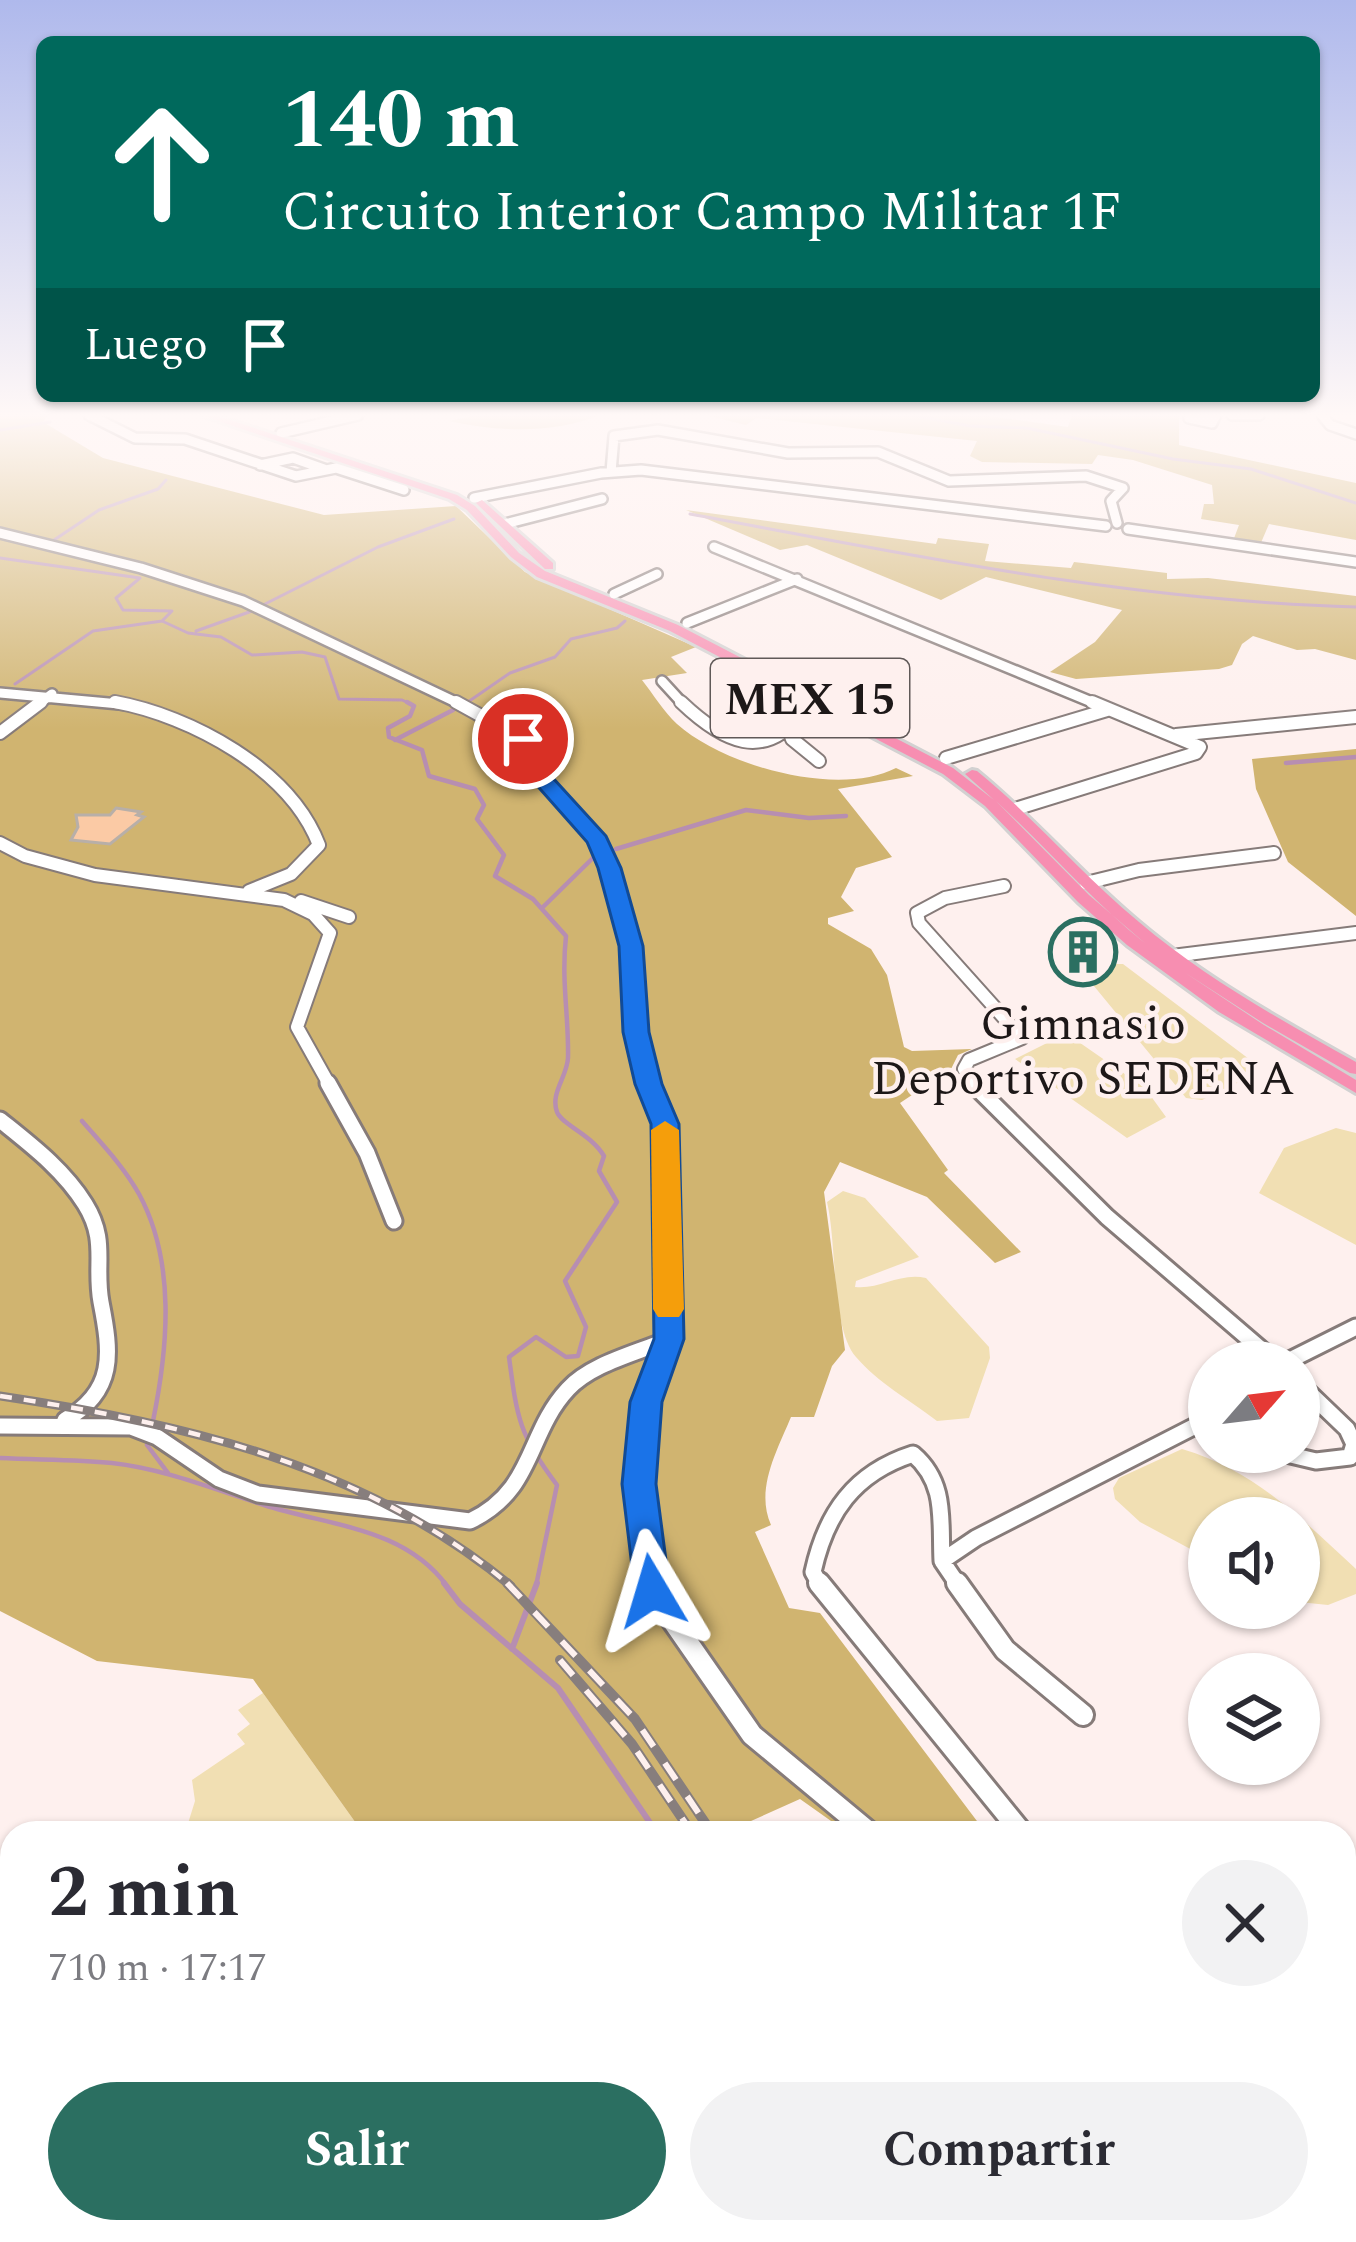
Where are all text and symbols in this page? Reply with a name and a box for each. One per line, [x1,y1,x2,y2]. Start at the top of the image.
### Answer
text: 140 m [282,57,520,185]
icon: ahead [84,84,240,240]
text: Circuito Interior Campo Militar 1F [282,172,1122,254]
text: Luego [84,311,208,380]
icon: arrive [232,312,298,378]
road number: MEX 15 [711,659,909,737]
pin [472,688,574,790]
icon: arrive [490,706,556,772]
building icon: Gimnasio Deportivo SEDENA [1048,917,1118,987]
place label: Gimnasio Deportivo SEDENA [871,988,1295,1116]
north arrow [1188,1341,1320,1473]
map controls [1188,1341,1320,1785]
button: sound [1188,1497,1320,1629]
position arrow [589,1528,715,1654]
button: layers [1188,1653,1320,1785]
text: 2 min [48,1839,240,1948]
button: close [1182,1860,1308,1986]
text: 710 m · 17:17 [48,1939,267,1998]
button: Salir [48,2082,666,2220]
button: Compartir [690,2082,1308,2220]

